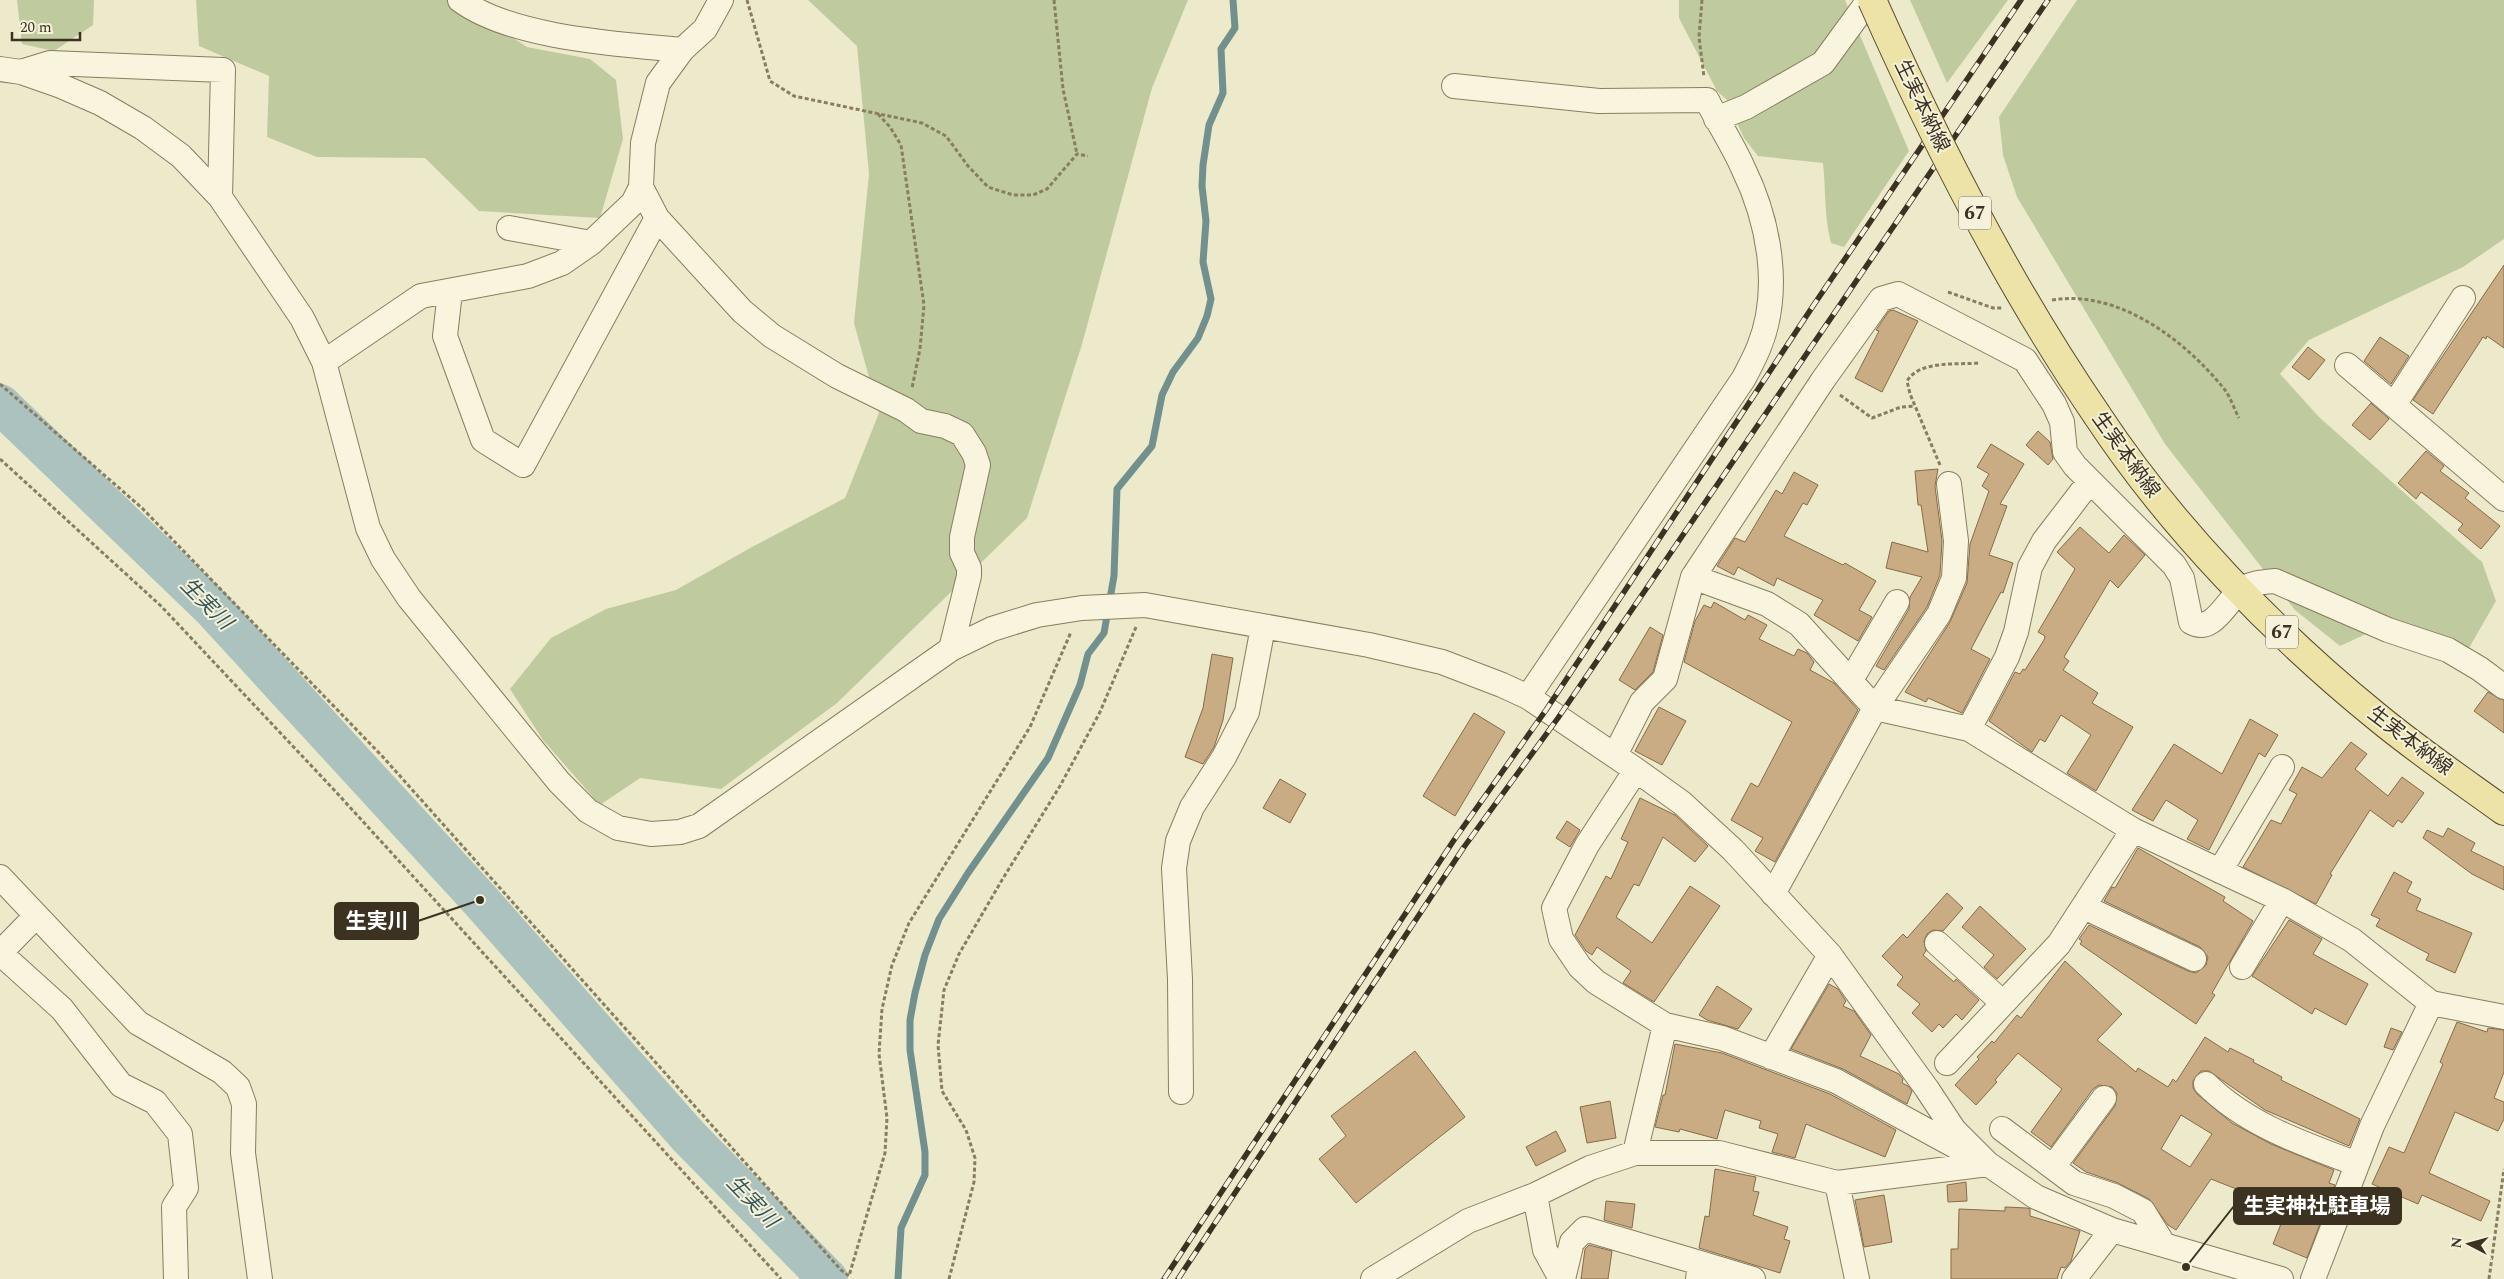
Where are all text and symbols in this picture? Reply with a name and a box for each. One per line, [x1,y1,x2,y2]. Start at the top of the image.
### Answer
scale bar [12,10,80,42]
text: 20 m [20,16,52,39]
street label: 生実本納線 [1887,54,1957,158]
road number: 67 [1959,197,1991,230]
street label: 生実本納線 [2084,406,2168,504]
water label: 生実川 [172,570,241,639]
road number: 67 [2266,616,2298,649]
street label: 生実本納線 [2361,699,2459,783]
callout: 生実川 [335,903,418,939]
text: 生実川 [346,906,409,938]
water label: 生実川 [719,1168,787,1237]
callout: 生実神社駐車場 [2234,1188,2401,1224]
text: 生実神社駐車場 [2244,1191,2391,1223]
north arrow [2444,1219,2494,1269]
text: N [2446,1236,2468,1249]

